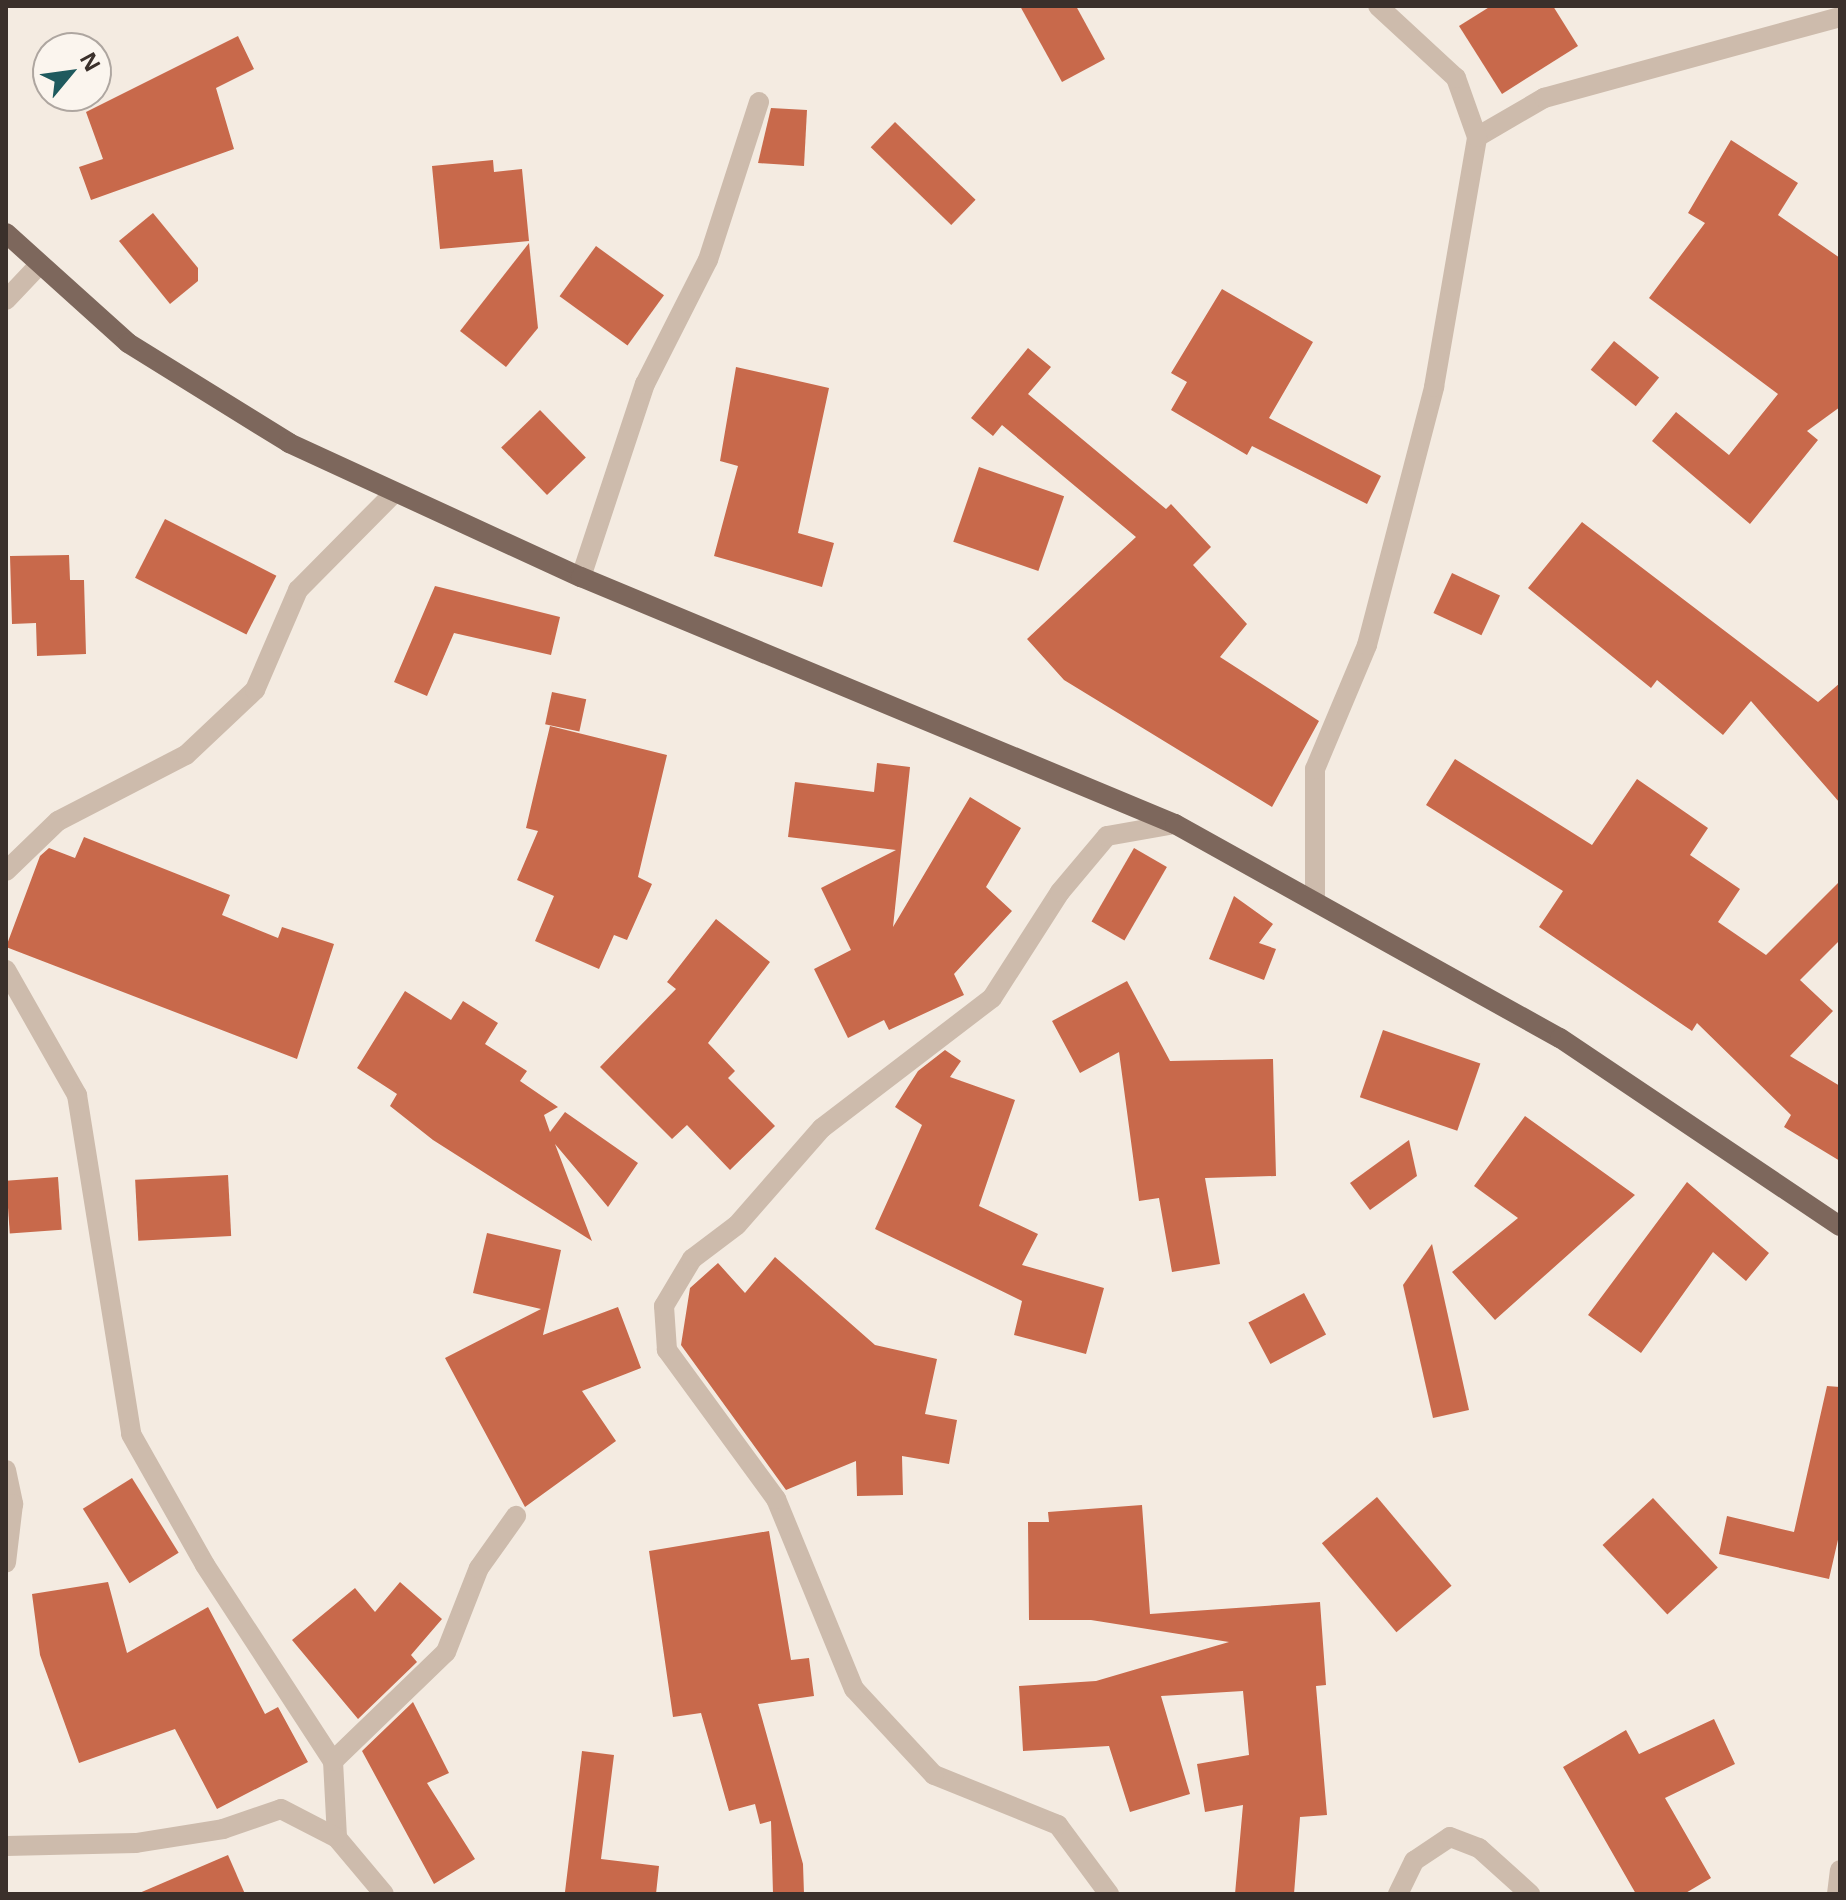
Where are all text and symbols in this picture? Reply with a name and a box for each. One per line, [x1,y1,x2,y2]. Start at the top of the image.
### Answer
north arrow [32,32,112,112]
text: N [74,46,109,76]

